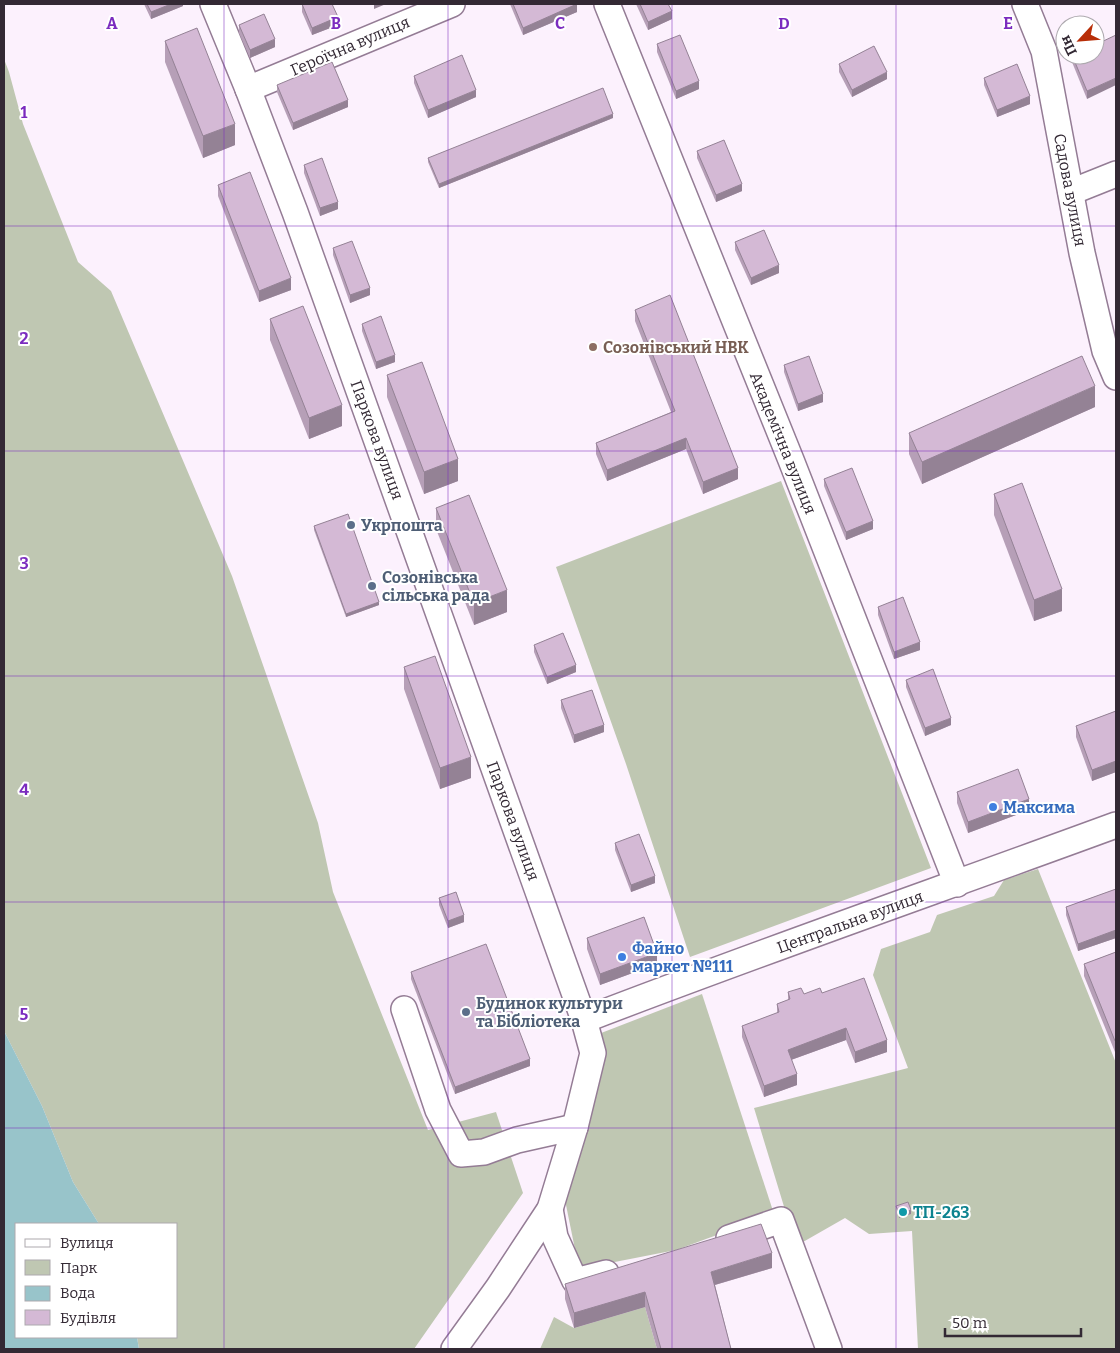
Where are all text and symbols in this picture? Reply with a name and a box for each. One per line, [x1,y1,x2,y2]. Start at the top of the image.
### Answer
street label: Героїчна вулиця [288,12,413,80]
text: A [106,14,118,33]
text: B [331,14,341,33]
text: C [555,14,565,33]
text: D [778,14,790,33]
text: E [1003,14,1013,33]
north arrow [1055,15,1105,65]
text: Пн [1057,33,1081,58]
text: 1 [21,103,28,122]
street label: Садова вулиця [1050,132,1090,248]
text: 2 [19,329,29,348]
place label: Созонівський НВК [603,338,749,357]
marker: Созонівський НВК [587,341,599,353]
street label: Академічна вулиця [746,369,820,517]
street label: Паркова вулиця [347,378,407,502]
place label: Укрпошта [361,516,443,535]
marker: Укрпошта [345,519,357,531]
text: 3 [19,554,29,573]
place label: Созонівська сільська рада [382,568,490,605]
marker: Созонівська сільська рада [366,580,378,592]
street label: Паркова вулиця [483,759,543,883]
text: 4 [19,780,29,799]
place label: Максима [1003,798,1075,817]
marker: Максима [987,801,999,813]
street label: Центральна вулиця [774,887,926,957]
place label: Файно маркет №111 [632,939,733,976]
marker: Файно маркет №111 [616,951,628,963]
place label: Будинок культури та Бібліотека [476,994,623,1031]
text: 5 [20,1005,29,1024]
marker: Будинок культури та Бібліотека [460,1006,472,1018]
place label: ТП-263 [913,1203,969,1222]
marker: ТП-263 [897,1206,909,1218]
legend [15,1223,178,1338]
text: Вулиця [60,1234,114,1252]
text: Парк [60,1259,98,1277]
text: Вода [60,1284,95,1302]
scale bar [945,1306,1081,1338]
text: Будівля [60,1309,116,1327]
text: 50 m [952,1314,988,1332]

